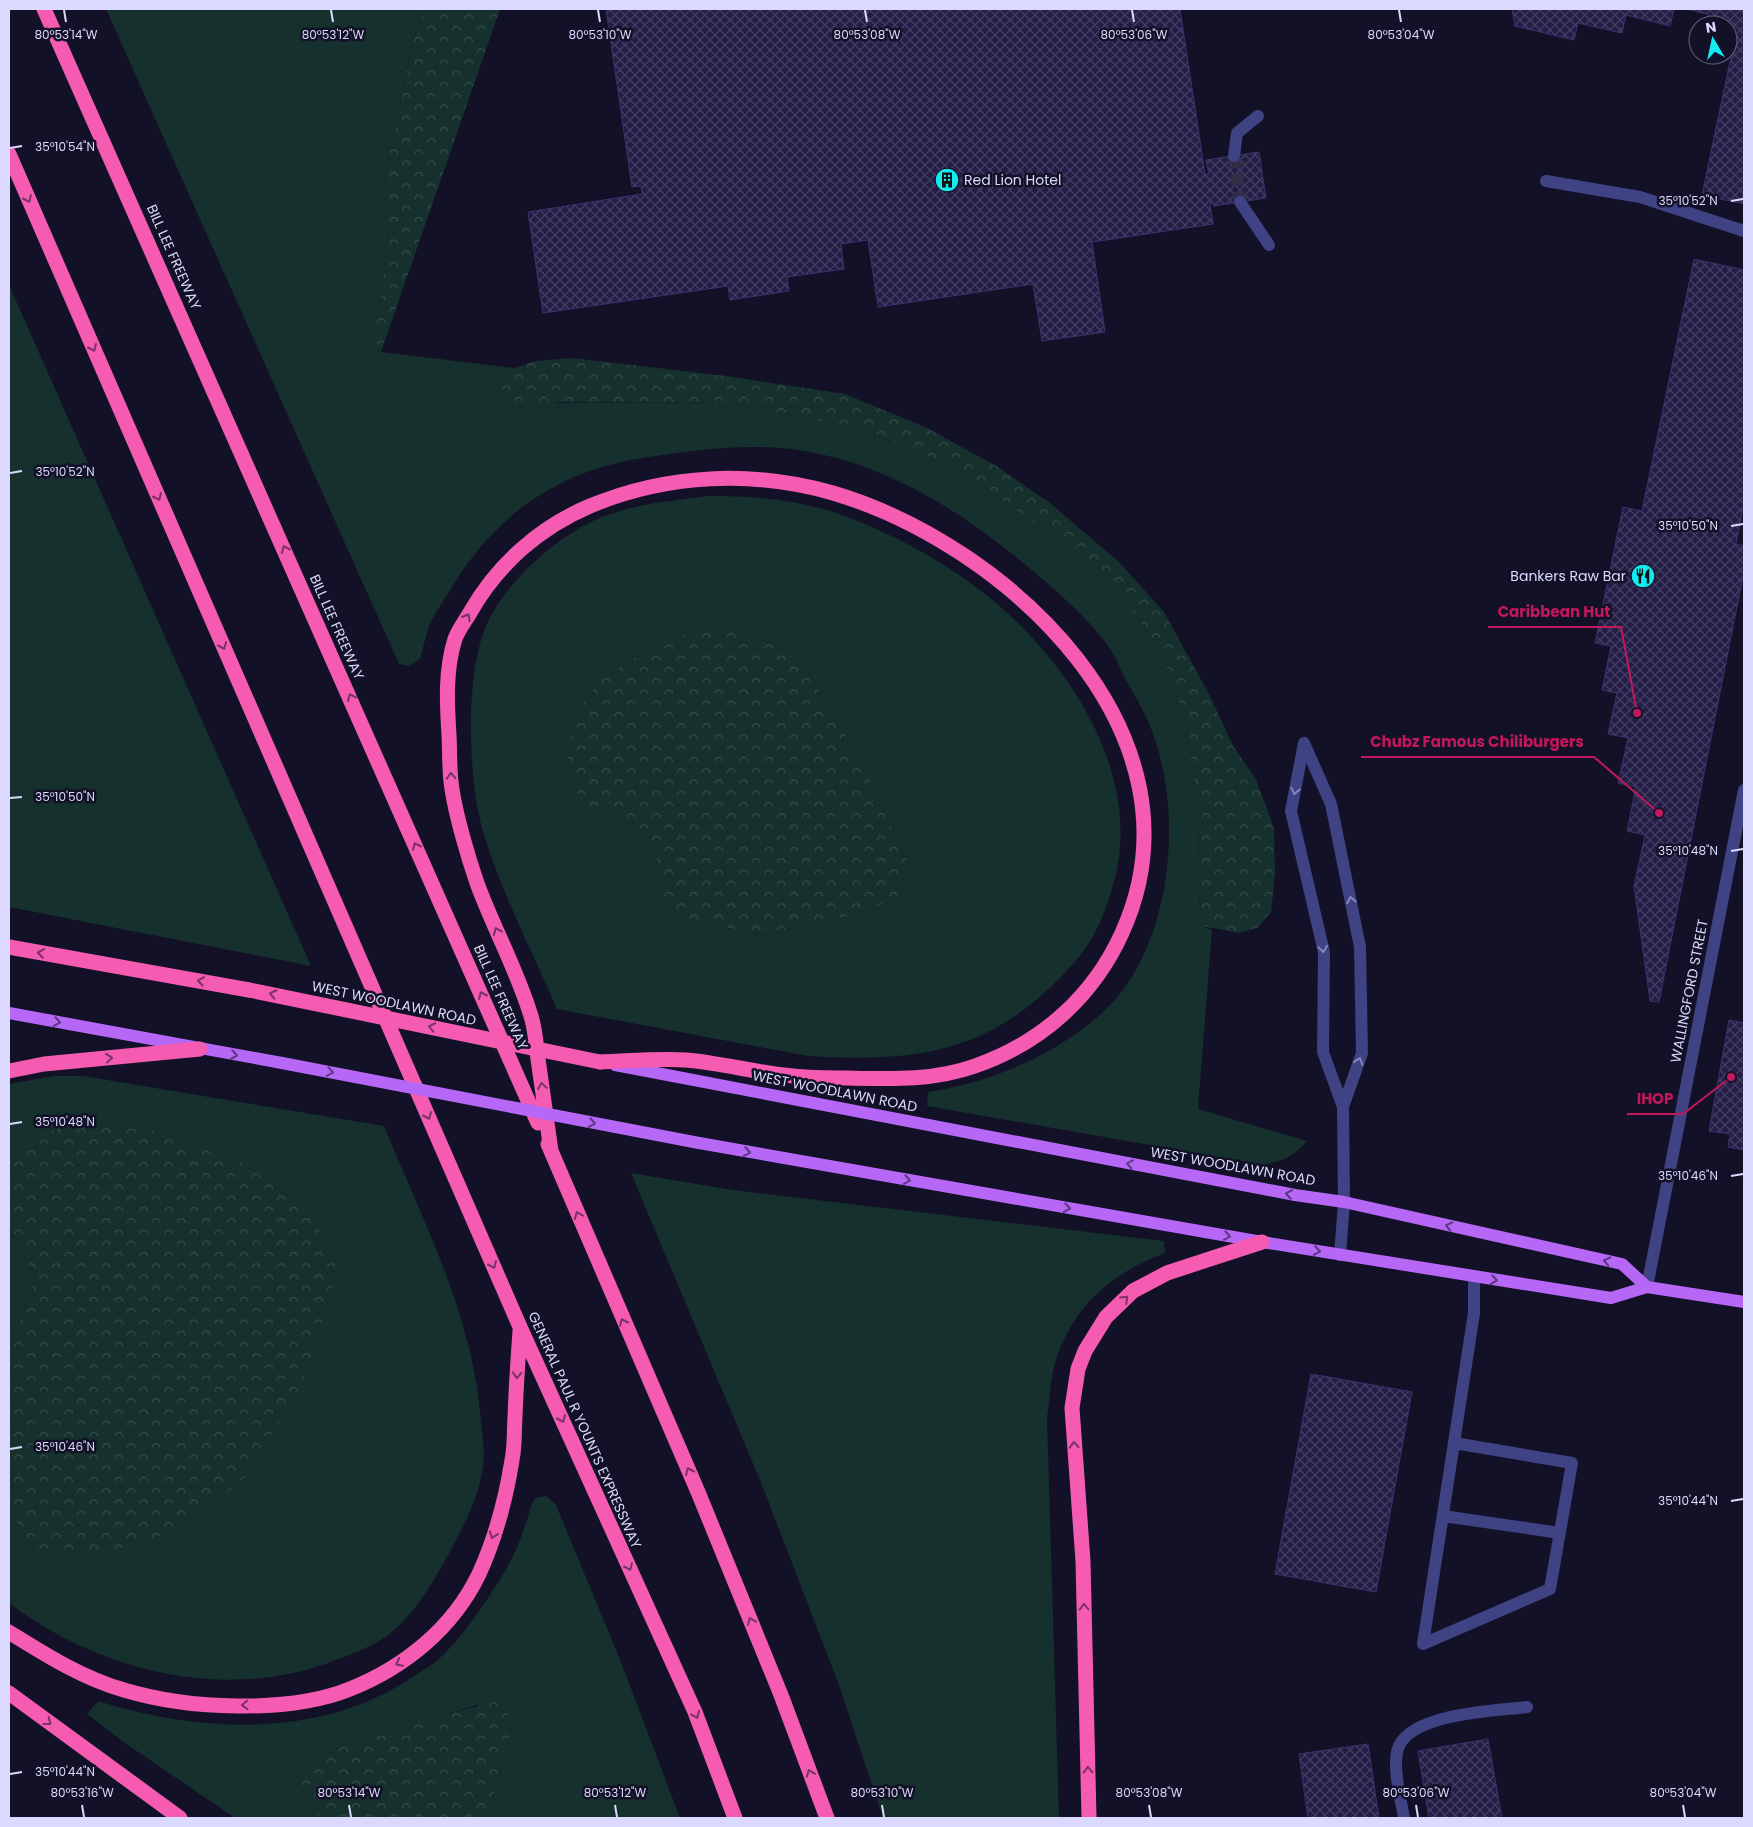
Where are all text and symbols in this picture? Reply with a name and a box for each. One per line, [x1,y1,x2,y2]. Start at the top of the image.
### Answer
north arrow [1688,15,1738,65]
text: N [1704,16,1718,38]
text: 80°53'14"W [34,26,98,43]
text: 80°53'12"W [302,26,365,43]
text: 80°53'10"W [568,26,632,43]
text: 80°53'08"W [834,26,901,43]
text: 80°53'06"W [1101,26,1168,43]
text: 80°53'04"W [1368,26,1435,43]
text: 35°10'54"N [35,138,95,155]
building icon: Red Lion Hotel [934,167,960,193]
place label: Red Lion Hotel [964,170,1061,190]
text: 35°10'52"N [1658,192,1718,209]
one-way arrow [22,194,33,203]
street label: BILL LEE FREEWAY [142,201,206,313]
one-way arrow [87,343,98,352]
text: 35°10'52"N [35,463,95,480]
one-way arrow [152,492,163,501]
text: 35°10'50"N [1658,517,1718,534]
one-way arrow [280,545,291,554]
restaurant icon: Bankers Raw Bar [1630,563,1656,589]
place label: Bankers Raw Bar [1510,566,1626,586]
street label: BILL LEE FREEWAY [305,571,369,683]
callout: Caribbean Hut [1488,597,1621,627]
text: Caribbean Hut [1498,601,1610,622]
one-way arrow [461,614,471,623]
one-way arrow [217,641,228,650]
one-way arrow [346,693,357,702]
callout: Chubz Famous Chiliburgers [1361,727,1594,757]
text: Chubz Famous Chiliburgers [1370,731,1584,752]
one-way arrow [446,771,457,779]
one-way arrow [1290,786,1300,795]
text: 35°10'50"N [35,788,95,805]
one-way arrow [412,842,423,851]
text: 35°10'48"N [1658,842,1718,859]
one-way arrow [1346,895,1356,904]
street label: WALLINGFORD STREET [1665,917,1713,1064]
one-way arrow [492,927,503,936]
street label: BILL LEE FREEWAY [469,941,533,1053]
one-way arrow [1317,946,1328,954]
one-way arrow [37,948,46,958]
street label: WEST WOODLAWN ROAD [310,976,478,1030]
one-way arrow [197,977,206,987]
one-way arrow [269,990,277,1000]
one-way arrow [478,991,488,1000]
one-way arrow [52,1017,61,1027]
one-way arrow [428,1022,437,1033]
one-way arrow [229,1049,238,1059]
one-way arrow [105,1053,113,1064]
one-way arrow [1353,1057,1363,1066]
street label: WEST WOODLAWN ROAD [751,1065,919,1117]
one-way arrow [325,1066,334,1077]
one-way arrow [537,1081,548,1089]
callout: IHOP [1627,1084,1683,1114]
text: IHOP [1637,1088,1673,1109]
one-way arrow [422,1111,433,1120]
text: 35°10'48"N [35,1113,95,1130]
one-way arrow [588,1117,597,1127]
street label: WEST WOODLAWN ROAD [1149,1142,1317,1190]
one-way arrow [743,1146,752,1156]
one-way arrow [1125,1159,1134,1169]
text: 35°10'46"N [1658,1167,1718,1184]
one-way arrow [903,1174,912,1184]
one-way arrow [1285,1189,1294,1200]
one-way arrow [1063,1203,1072,1213]
one-way arrow [574,1211,585,1220]
one-way arrow [1444,1221,1453,1232]
one-way arrow [1223,1231,1232,1241]
one-way arrow [1312,1245,1321,1255]
one-way arrow [1603,1256,1612,1267]
one-way arrow [487,1260,498,1269]
one-way arrow [1491,1274,1499,1285]
one-way arrow [1120,1295,1129,1304]
street label: GENERAL PAUL R YOUNTS EXPRESSWAY [524,1308,646,1552]
one-way arrow [619,1318,630,1327]
one-way arrow [512,1371,523,1379]
one-way arrow [555,1414,566,1423]
text: 35°10'46"N [35,1438,95,1455]
one-way arrow [1069,1441,1080,1449]
one-way arrow [684,1467,695,1476]
text: 35°10'44"N [1658,1492,1718,1509]
one-way arrow [489,1530,499,1539]
one-way arrow [623,1562,633,1571]
one-way arrow [1078,1603,1089,1611]
one-way arrow [747,1617,757,1626]
one-way arrow [396,1657,405,1667]
one-way arrow [241,1700,249,1711]
one-way arrow [690,1710,700,1719]
one-way arrow [42,1717,51,1725]
text: 35°10'44"N [35,1763,95,1780]
one-way arrow [1082,1765,1093,1773]
one-way arrow [806,1769,816,1777]
text: 80°53'16"W [50,1784,114,1801]
text: 80°53'14"W [317,1784,381,1801]
text: 80°53'12"W [584,1784,647,1801]
text: 80°53'10"W [850,1784,914,1801]
text: 80°53'08"W [1116,1784,1183,1801]
text: 80°53'06"W [1383,1784,1450,1801]
text: 80°53'04"W [1650,1784,1717,1801]

